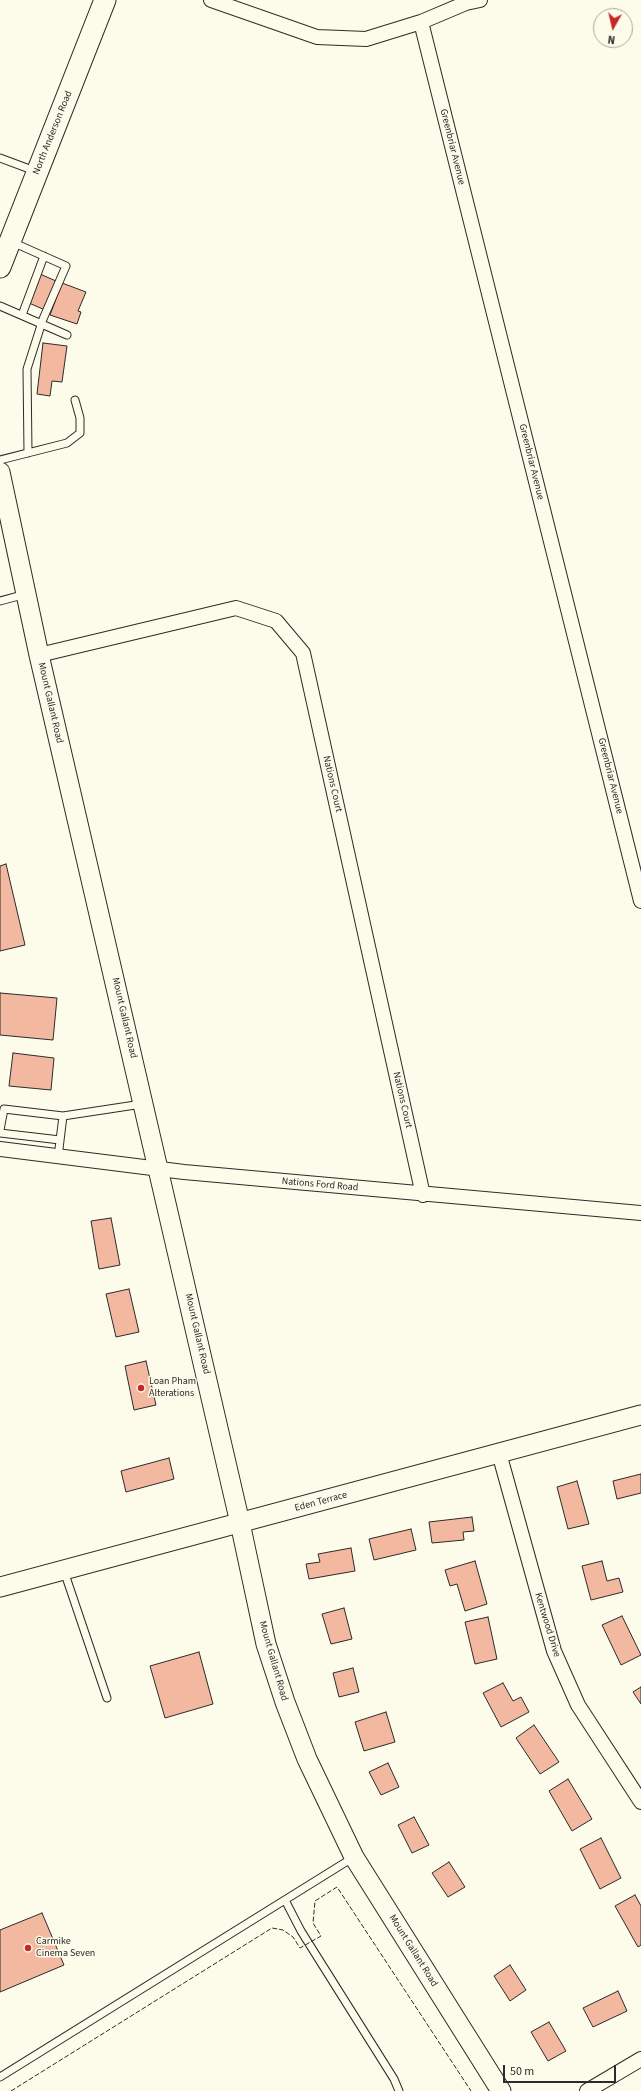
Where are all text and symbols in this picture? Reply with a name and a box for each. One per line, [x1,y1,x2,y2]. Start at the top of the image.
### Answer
north arrow [593,8,633,48]
text: N [607,31,616,47]
street label: North Anderson Road [31,89,75,177]
street label: Greenbriar Avenue [437,108,467,186]
street label: Greenbriar Avenue [516,423,546,501]
street label: Mount Gallant Road [35,661,65,745]
street label: Greenbriar Avenue [595,737,625,815]
street label: Nations Court [320,755,344,813]
street label: Mount Gallant Road [109,976,139,1060]
street label: Nations Court [390,1071,414,1129]
street label: Nations Ford Road [281,1176,359,1194]
street label: Mount Gallant Road [182,1292,212,1376]
place label: Loan Pham Alterations [149,1376,196,1400]
marker: Loan Pham Alterations [136,1383,146,1393]
street label: Eden Terrace [293,1489,349,1515]
street label: Kentwood Drive [532,1591,562,1659]
street label: Mount Gallant Road [256,1620,290,1702]
street label: Mount Gallant Road [386,1913,440,1989]
place label: Carmike Cinema Seven [36,1936,95,1960]
marker: Carmike Cinema Seven [23,1943,33,1953]
scale bar [505,2057,618,2083]
text: 50 m [510,2063,534,2080]

